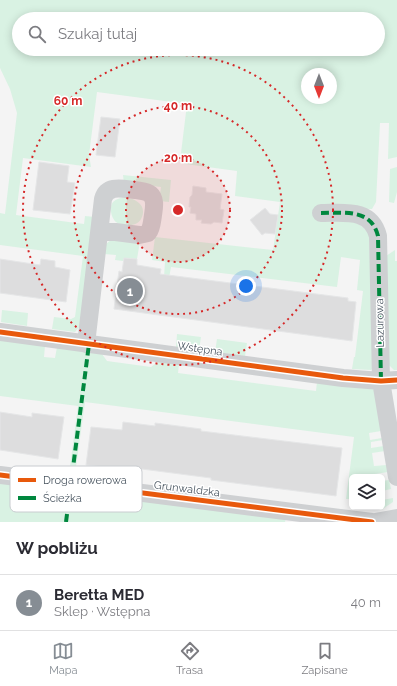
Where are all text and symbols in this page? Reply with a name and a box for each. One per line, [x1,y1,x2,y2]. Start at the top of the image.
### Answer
search box [12,12,385,56]
icon: search [26,23,48,45]
text: Szukaj tutaj [58,25,137,43]
north arrow [301,68,337,104]
text: 60 m [54,94,82,108]
text: 40 m [164,99,192,113]
text: 20 m [164,151,192,165]
centre of rings [171,203,185,217]
pin: 1 [117,276,143,306]
your location [236,276,256,296]
street label: Lazurowa [373,298,387,348]
street label: Wstępna [177,339,223,359]
legend [10,466,142,512]
text: Droga rowerowa [43,474,127,487]
map controls [349,474,385,510]
button: layers [349,474,385,510]
street label: Grunwaldzka [153,479,221,499]
text: Ścieżka [43,491,82,505]
text: W pobliżu [16,538,98,558]
text: Beretta MED [54,586,144,604]
text: 1 [26,595,32,610]
text: 40 m [351,595,381,610]
text: Sklep · Wstępna [54,604,150,619]
tab: Mapa [49,640,78,677]
tab: Trasa [176,640,203,677]
tab: Zapisane [301,640,348,677]

